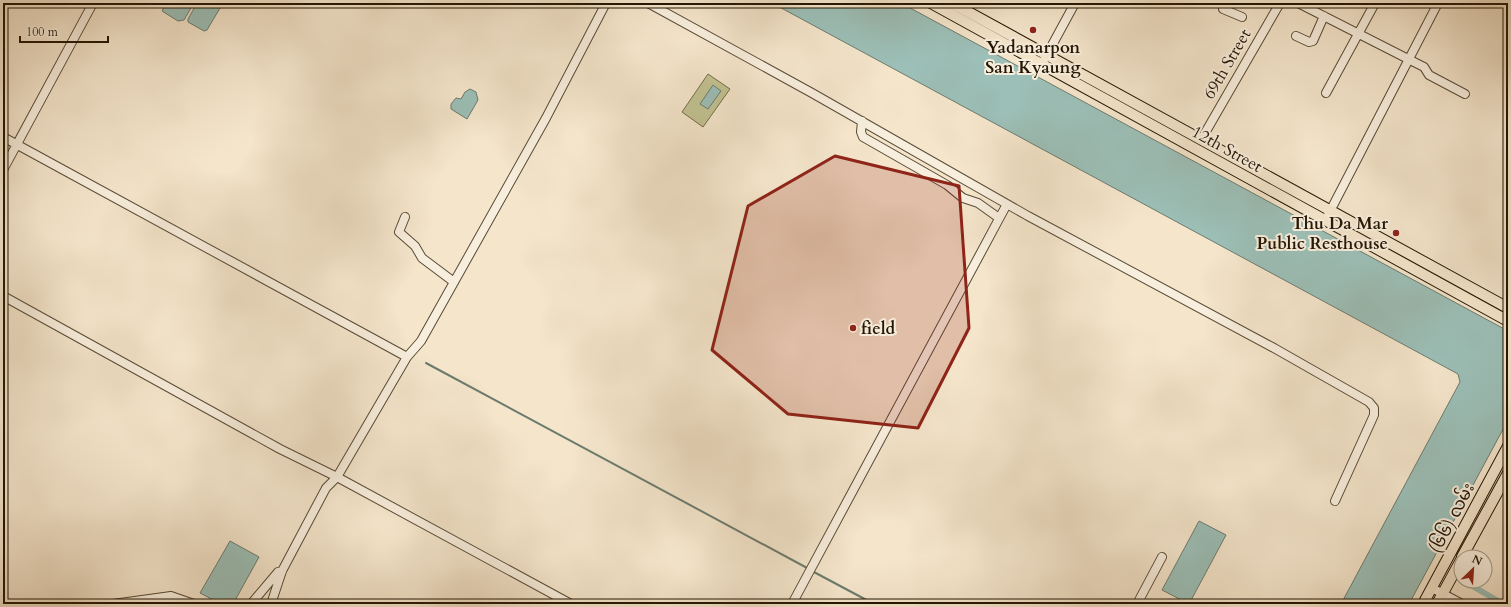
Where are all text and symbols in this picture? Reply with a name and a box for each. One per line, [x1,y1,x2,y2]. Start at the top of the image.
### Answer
scale bar [20,18,108,44]
text: 100 m [26,24,59,40]
street label: 69th Street [1198,24,1257,103]
marker: Yadanarpon San Kyaung [1028,25,1038,35]
place label: Yadanarpon San Kyaung [985,36,1082,79]
street label: 12th Street [1187,120,1267,178]
place label: Thu Da Mar Public Resthouse [1257,212,1388,255]
marker: Thu Da Mar Public Resthouse [1391,228,1401,238]
place label: field [861,317,896,340]
marker: field [848,323,858,333]
street label: (၆၆) လမ်း [1424,479,1480,557]
north arrow [1453,549,1493,589]
text: N [1470,552,1485,569]

